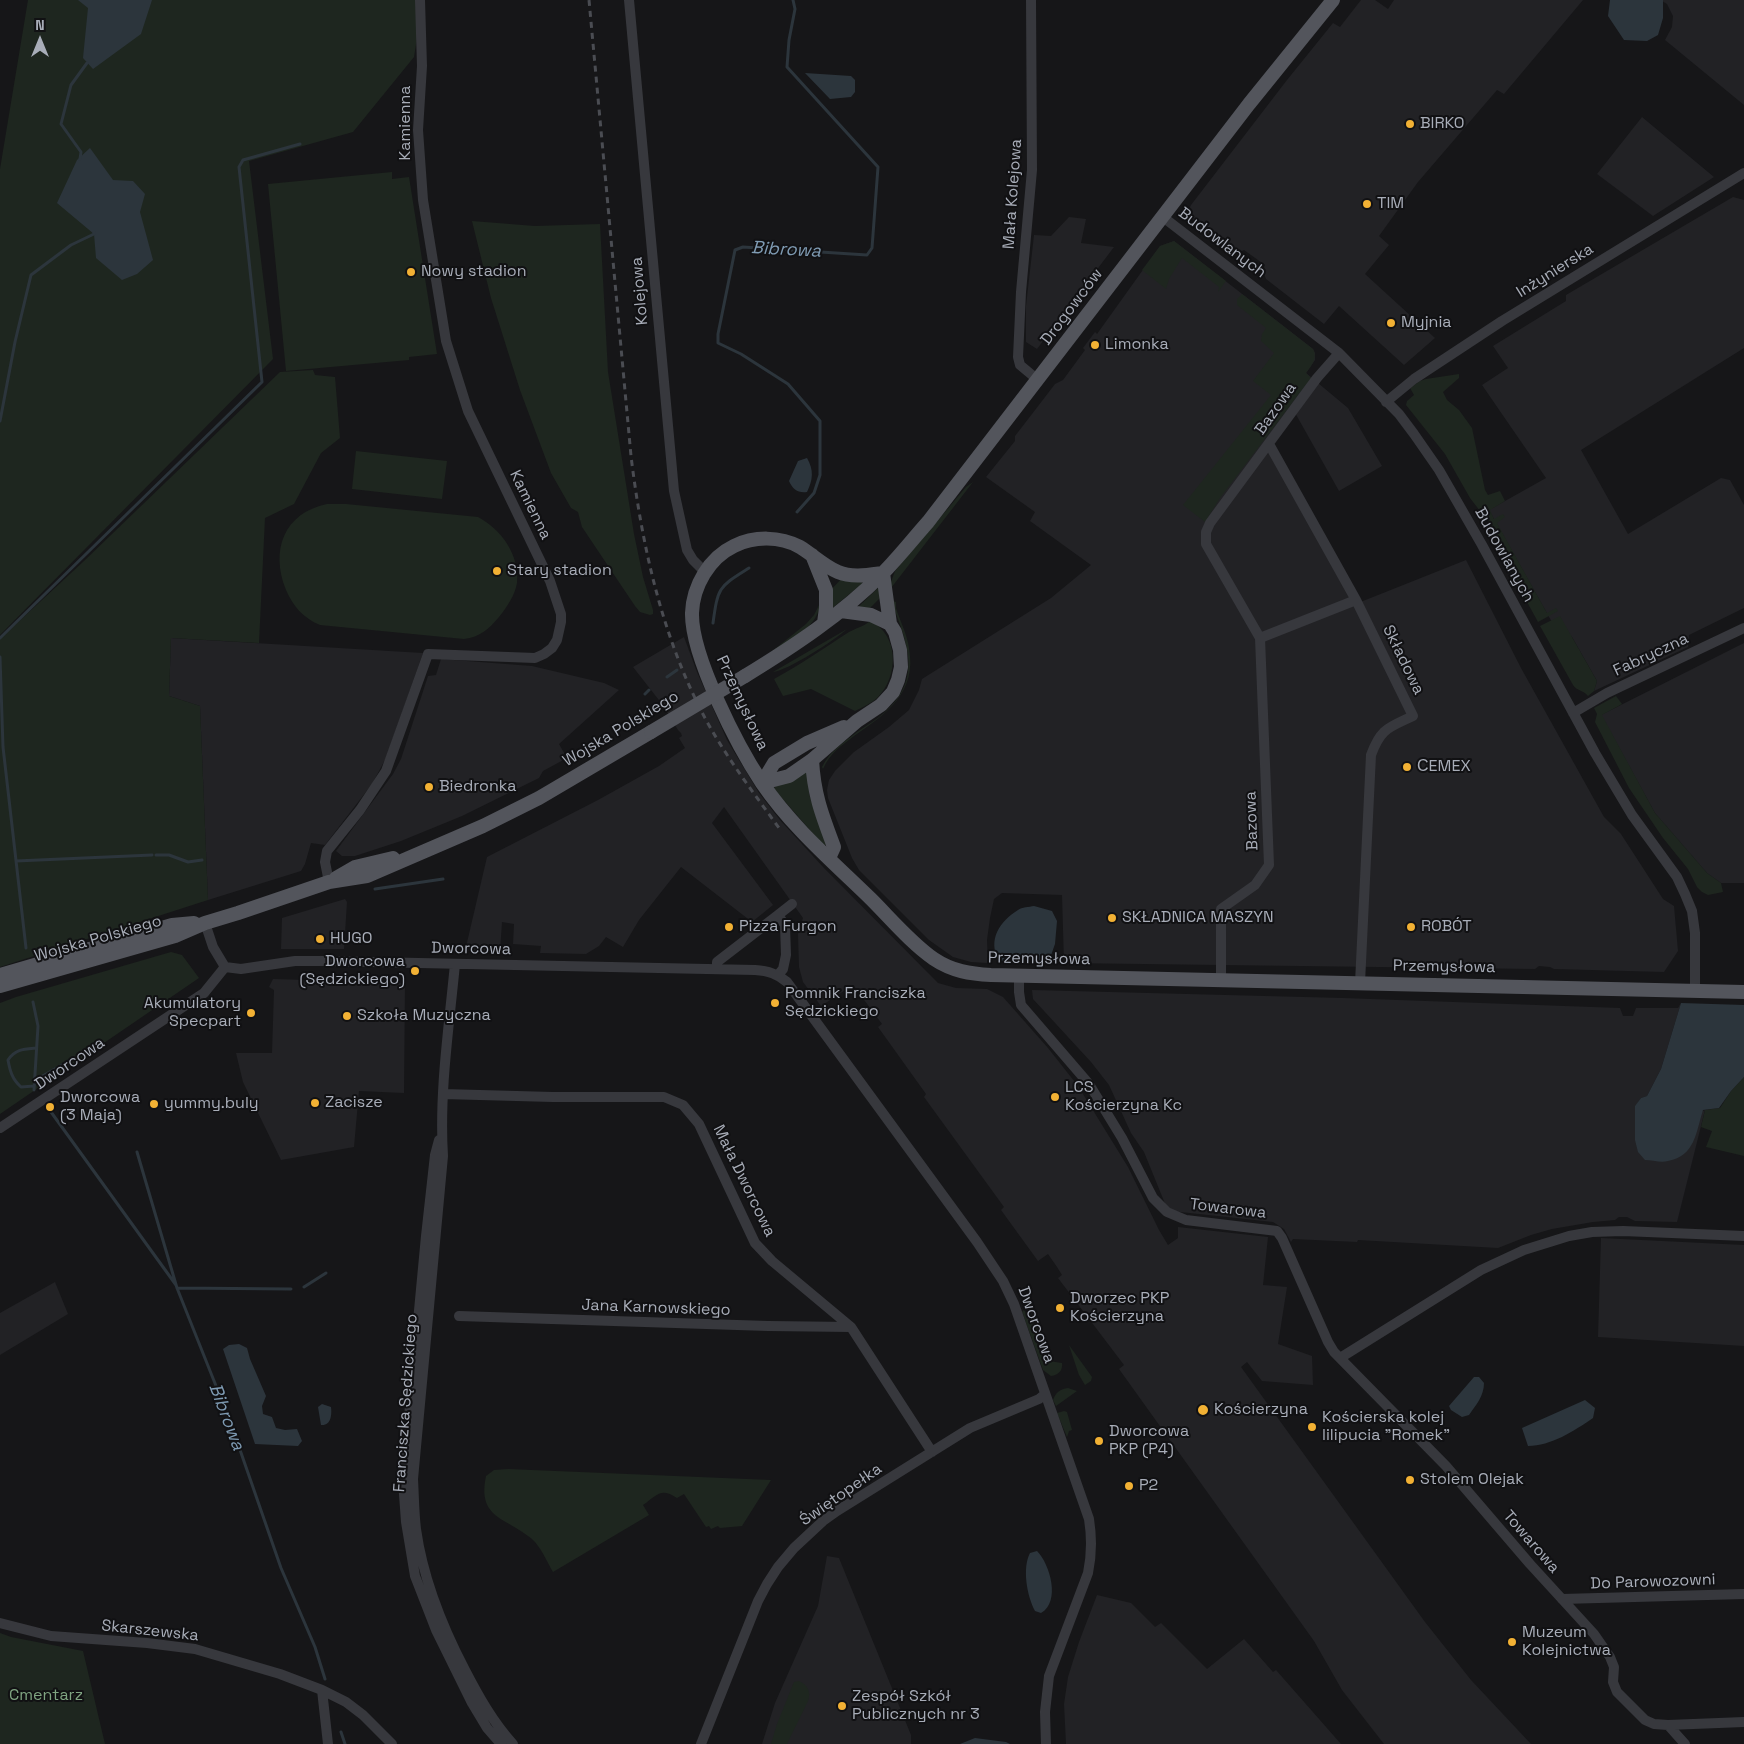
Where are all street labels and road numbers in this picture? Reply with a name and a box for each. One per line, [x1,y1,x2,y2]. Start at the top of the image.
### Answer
street label: Kamienna [396,86,416,160]
street label: Mała Kolejowa [1000,138,1026,250]
street label: Budowlanych [1174,204,1270,282]
street label: Inżynierska [1513,240,1597,302]
street label: Kolejowa [627,256,653,326]
street label: Drogowców [1037,265,1107,349]
street label: Bazowa [1251,379,1301,439]
street label: Kamienna [505,467,555,543]
street label: Budowlanych [1470,504,1538,606]
street label: Składowa [1378,622,1428,698]
street label: Fabryczna [1610,629,1692,681]
street label: Przemysłowa [712,652,772,754]
street label: Wojska Polskiego [560,687,682,771]
street label: Bazowa [1241,791,1263,851]
street label: Wojska Polskiego [32,912,164,966]
street label: Dworcowa [431,939,511,959]
street label: Przemysłowa [988,949,1090,969]
street label: Przemysłowa [1393,957,1495,977]
street label: Dworcowa [31,1034,109,1094]
street label: Mała Dworcowa [709,1122,779,1240]
street label: Towarowa [1189,1195,1267,1223]
street label: Dworcowa [1013,1284,1059,1366]
street label: Jana Karnowskiego [581,1296,731,1320]
street label: Franciszka Sędzickiego [390,1313,422,1493]
street label: Świętopełka [796,1460,886,1530]
street label: Towarowa [1499,1507,1563,1577]
street label: Do Parowozowni [1590,1570,1716,1594]
street label: Skarszewska [100,1616,200,1646]

